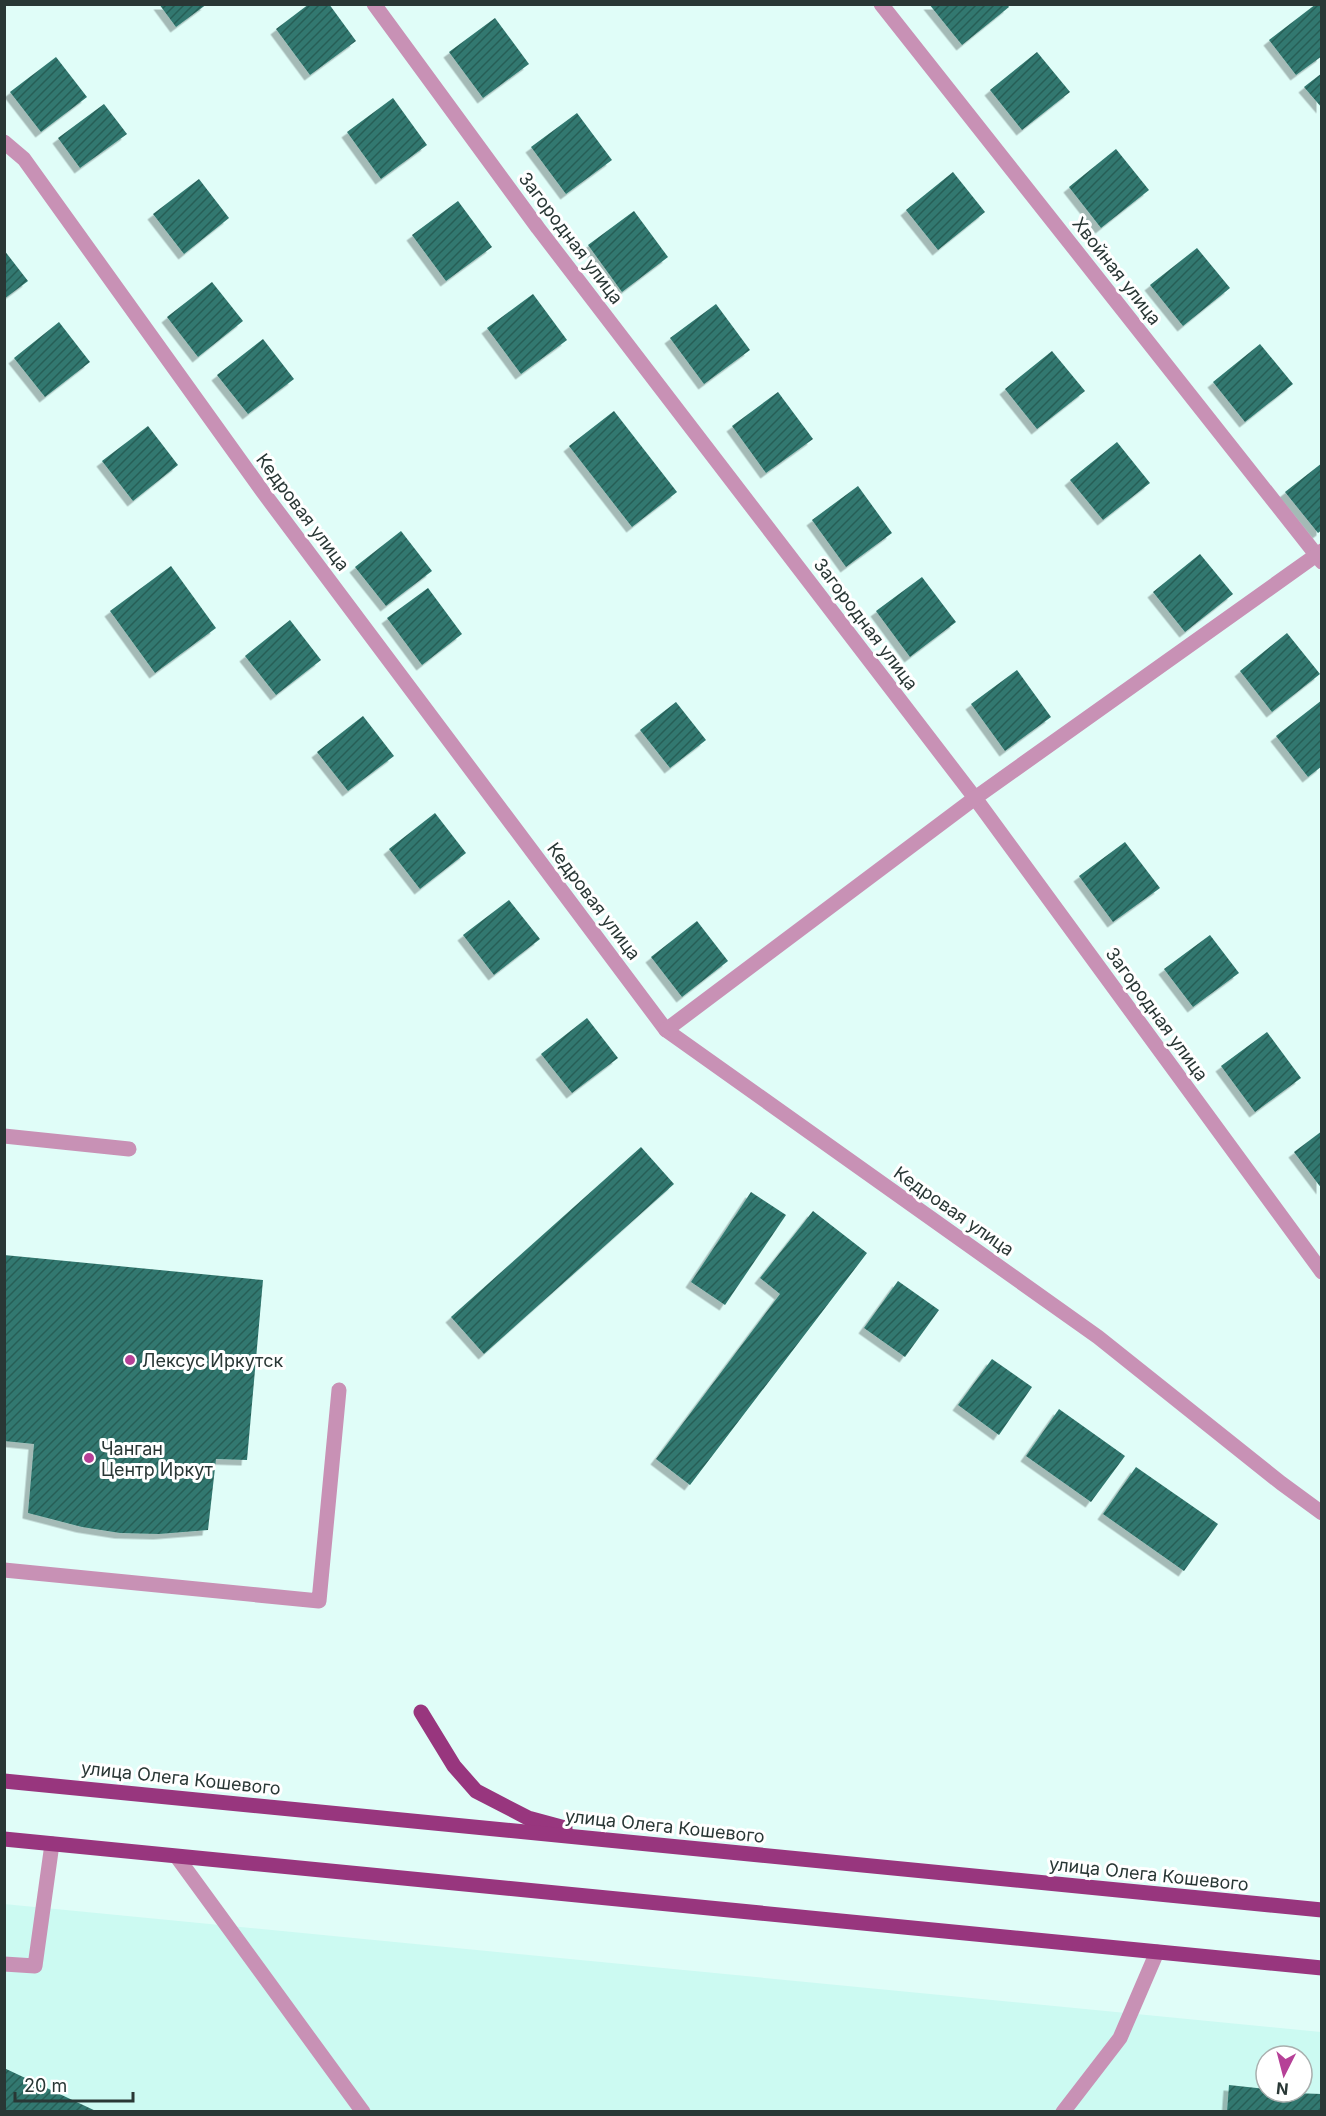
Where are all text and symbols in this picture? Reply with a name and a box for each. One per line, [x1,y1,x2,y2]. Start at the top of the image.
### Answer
street label: Загородная улица [515,168,627,308]
street label: Хвойная улица [1068,213,1166,329]
street label: Кедровая улица [252,449,354,575]
street label: Загородная улица [810,554,922,694]
street label: Кедровая улица [543,838,645,964]
street label: Загородная улица [1102,943,1212,1085]
street label: Кедровая улица [890,1162,1018,1260]
place label: Лексус Иркутск [142,1350,283,1371]
marker: Лексус Иркутск [123,1353,137,1367]
place label: Чанган Центр Иркут [101,1438,214,1480]
marker: Чанган Центр Иркут [82,1451,96,1465]
street label: улица Олега Кошевого [80,1757,282,1799]
street label: улица Олега Кошевого [564,1805,766,1847]
street label: улица Олега Кошевого [1048,1853,1250,1895]
north arrow [1254,2044,1314,2104]
scale bar [15,2065,134,2103]
text: 20 m [24,2075,67,2096]
text: N [1275,2078,1290,2100]

